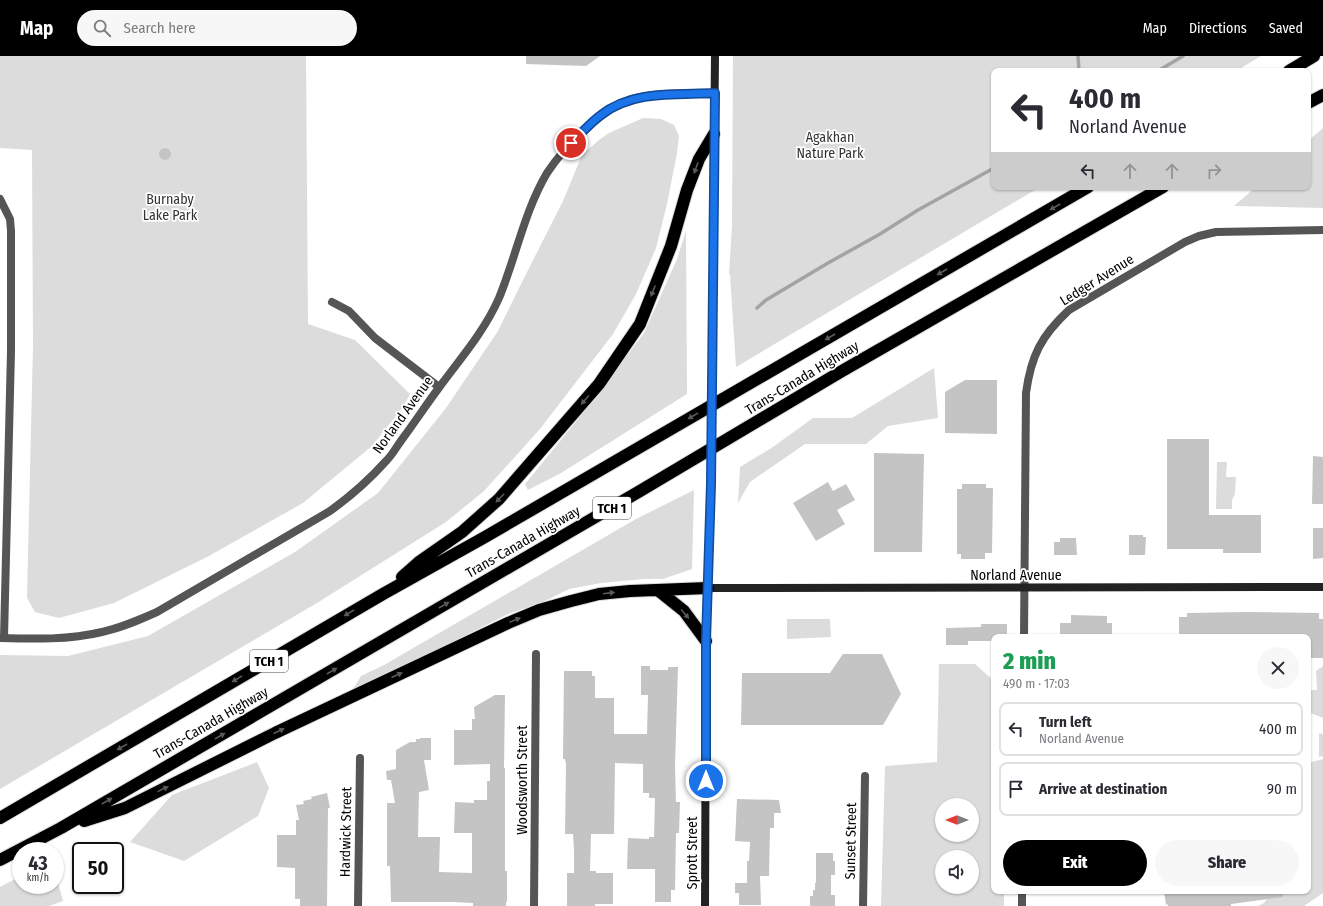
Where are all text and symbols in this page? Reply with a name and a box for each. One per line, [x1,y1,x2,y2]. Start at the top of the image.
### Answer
search box [77,10,357,46]
text: Map [20,17,53,40]
icon: search [91,17,113,39]
text: Search here [123,19,196,37]
text: Map [1143,20,1167,37]
text: Directions [1189,20,1247,37]
text: Saved [1269,20,1303,37]
text: 400 m [1069,82,1141,115]
icon: left [1003,84,1055,136]
text: Norland Avenue [1069,116,1187,138]
pin [554,126,588,160]
park label: Agakhan Nature Park [797,129,864,162]
icon: arrive [560,132,582,154]
icon: left [1077,160,1099,182]
icon: ahead [1119,160,1141,182]
icon: ahead [1161,160,1183,182]
icon: right [1203,160,1225,182]
one-way arrow [692,162,698,174]
park label: Burnaby Lake Park [143,191,198,224]
one-way arrow [1049,203,1061,210]
street label: Ledger Avenue [1057,251,1137,309]
one-way arrow [936,268,948,275]
one-way arrow [650,285,656,297]
one-way arrow [824,333,836,340]
street label: Trans-Canada Highway [742,337,862,419]
street label: Norland Avenue [369,373,437,457]
one-way arrow [580,395,590,405]
one-way arrow [687,413,699,420]
one-way arrow [495,493,505,503]
road number: TCH 1 [593,497,631,519]
street label: Trans-Canada Highway [463,502,584,582]
street label: Norland Avenue [970,567,1062,584]
one-way arrow [603,590,615,596]
one-way arrow [438,602,450,609]
one-way arrow [681,608,690,619]
one-way arrow [343,610,355,617]
one-way arrow [509,617,521,623]
text: 2 min [1003,647,1056,675]
button: close [1257,647,1299,689]
road number: TCH 1 [250,650,288,672]
one-way arrow [326,667,338,674]
one-way arrow [391,672,403,678]
one-way arrow [231,676,243,683]
text: 490 m · 17:03 [1003,676,1070,691]
street label: Trans-Canada Highway [151,683,272,763]
text: Turn left [1039,713,1092,731]
icon: left [1005,718,1027,740]
text: 400 m [1259,720,1297,738]
street label: Woodsworth Street [514,725,531,835]
one-way arrow [274,728,285,734]
text: Norland Avenue [1039,731,1124,746]
one-way arrow [214,732,226,739]
one-way arrow [116,744,128,751]
position arrow [685,760,727,802]
icon: arrive [1005,778,1027,800]
text: Arrive at destination [1039,780,1167,798]
text: 90 m [1267,780,1297,798]
one-way arrow [157,786,169,792]
street label: Hardwick Street [337,786,355,877]
one-way arrow [101,798,113,805]
north arrow [935,798,979,842]
map controls [935,798,979,894]
street label: Sunset Street [842,802,860,880]
street label: Sprott Street [684,816,701,890]
button: Exit [1003,840,1147,886]
button: Share [1155,840,1299,886]
speed limit sign: 50 [72,842,124,894]
button: sound [935,850,979,894]
text: 43 [28,851,48,875]
text: km/h [27,872,49,884]

